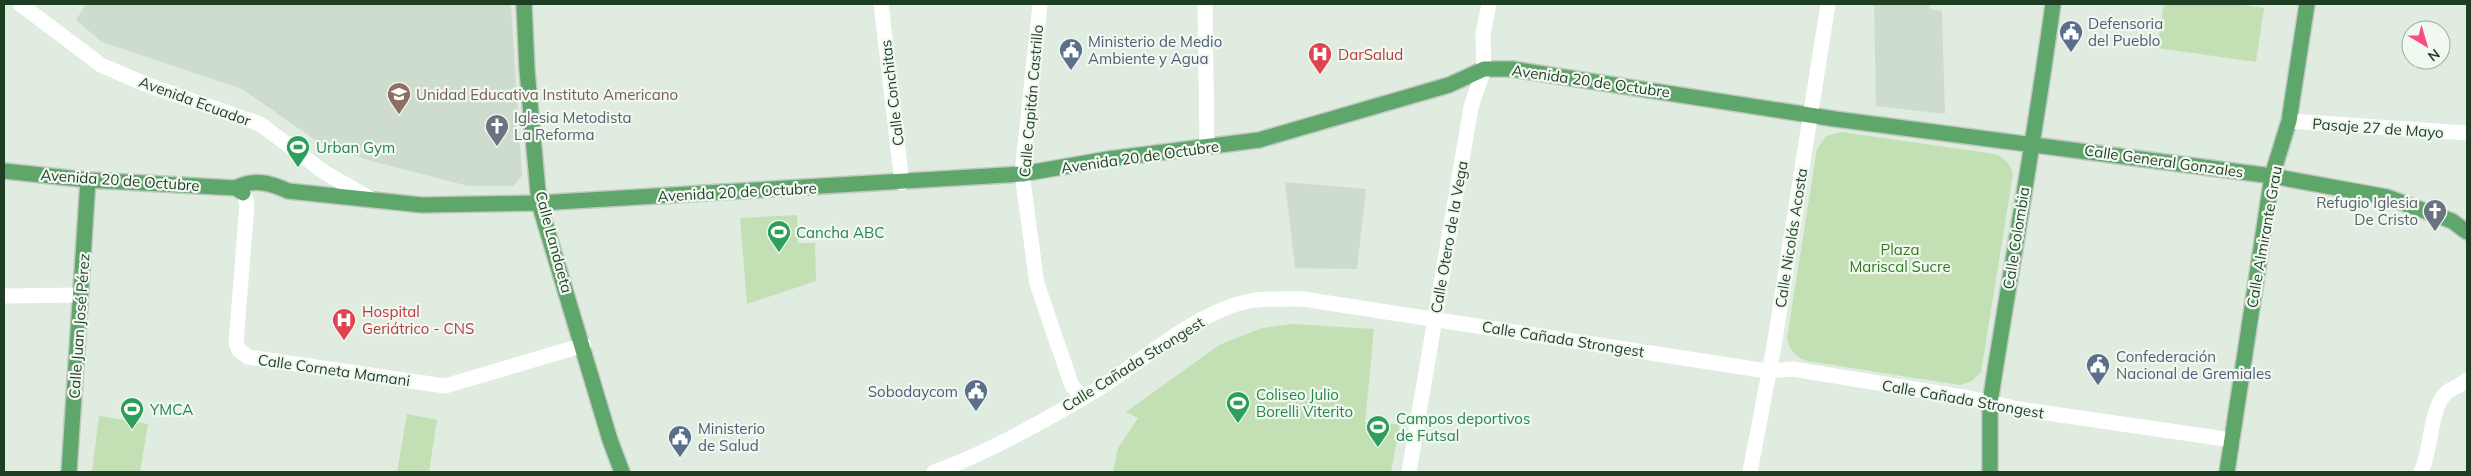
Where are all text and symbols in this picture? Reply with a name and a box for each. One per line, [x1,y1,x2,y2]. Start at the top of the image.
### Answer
place label: Defensoria del Pueblo [2088,14,2163,50]
public building icon: Defensoria del Pueblo [2058,19,2084,53]
north arrow [2401,20,2451,70]
street label: Calle Capitán Castrillo [1015,24,1047,178]
place label: Ministerio de Medio Ambiente y Agua [1088,32,1222,68]
public building icon: Ministerio de Medio Ambiente y Agua [1058,37,1084,71]
street label: Calle Conchitas [876,39,908,147]
hospital icon: DarSalud [1307,41,1333,75]
place label: DarSalud [1338,45,1403,64]
text: N [2424,45,2444,66]
street label: Avenida 20 de Octubre [1511,61,1671,101]
street label: Avenida Ecuador [136,72,254,130]
school or university icon: Unidad Educativa Instituto Americano [386,81,412,115]
place label: Unidad Educativa Instituto Americano [416,85,678,104]
place label: Iglesia Metodista La Reforma [514,108,632,144]
church icon: Iglesia Metodista La Reforma [484,113,510,147]
street label: Pasaje 27 de Mayo [2312,114,2444,142]
sports icon: Urban Gym [285,134,311,168]
street label: Avenida 20 de Octubre [1060,137,1220,177]
place label: Urban Gym [316,138,395,157]
street label: Calle General Gonzales [2083,140,2245,182]
street label: Calle Otero de la Vega [1426,159,1472,315]
street label: Calle Almirante Grau [2242,164,2286,310]
street label: Avenida 20 de Octubre [40,165,200,195]
street label: Calle Nicolás Acosta [1771,167,1811,309]
street label: Avenida 20 de Octubre [657,178,817,206]
street label: Calle Colombia [1999,185,2033,291]
street label: Calle Landaeta [531,189,577,295]
place label: Refugio Iglesia De Cristo [2316,193,2418,229]
church icon: Refugio Iglesia De Cristo [2422,198,2448,232]
sports icon: Cancha ABC [766,219,792,253]
place label: Cancha ABC [796,223,884,242]
park label: Plaza Mariscal Sucre [1849,240,1951,276]
street label: Calle Juan José Pérez [64,253,94,399]
place label: Hospital Geriátrico - CNS [362,302,474,338]
hospital icon: Hospital Geriátrico - CNS [331,307,357,341]
street label: Calle Cañada Strongest [1058,312,1208,416]
street label: Calle Cañada Strongest [1481,317,1645,361]
place label: Confederación Nacional de Gremiales [2116,347,2272,383]
street label: Calle Corneta Mamani [257,350,411,390]
public building icon: Confederación Nacional de Gremiales [2085,352,2111,386]
street label: Calle Cañada Strongest [1881,375,2045,423]
public building icon: Sobodaycom [963,378,989,412]
place label: Sobodaycom [868,382,958,401]
place label: Coliseo Julio Borelli Viterito [1256,385,1353,421]
sports icon: Coliseo Julio Borelli Viterito [1225,390,1251,424]
sports icon: YMCA [119,396,145,430]
place label: YMCA [149,400,193,419]
place label: Campos deportivos de Futsal [1396,409,1530,445]
sports icon: Campos deportivos de Futsal [1365,414,1391,448]
place label: Ministerio de Salud [698,419,765,455]
public building icon: Ministerio de Salud [667,424,693,458]

